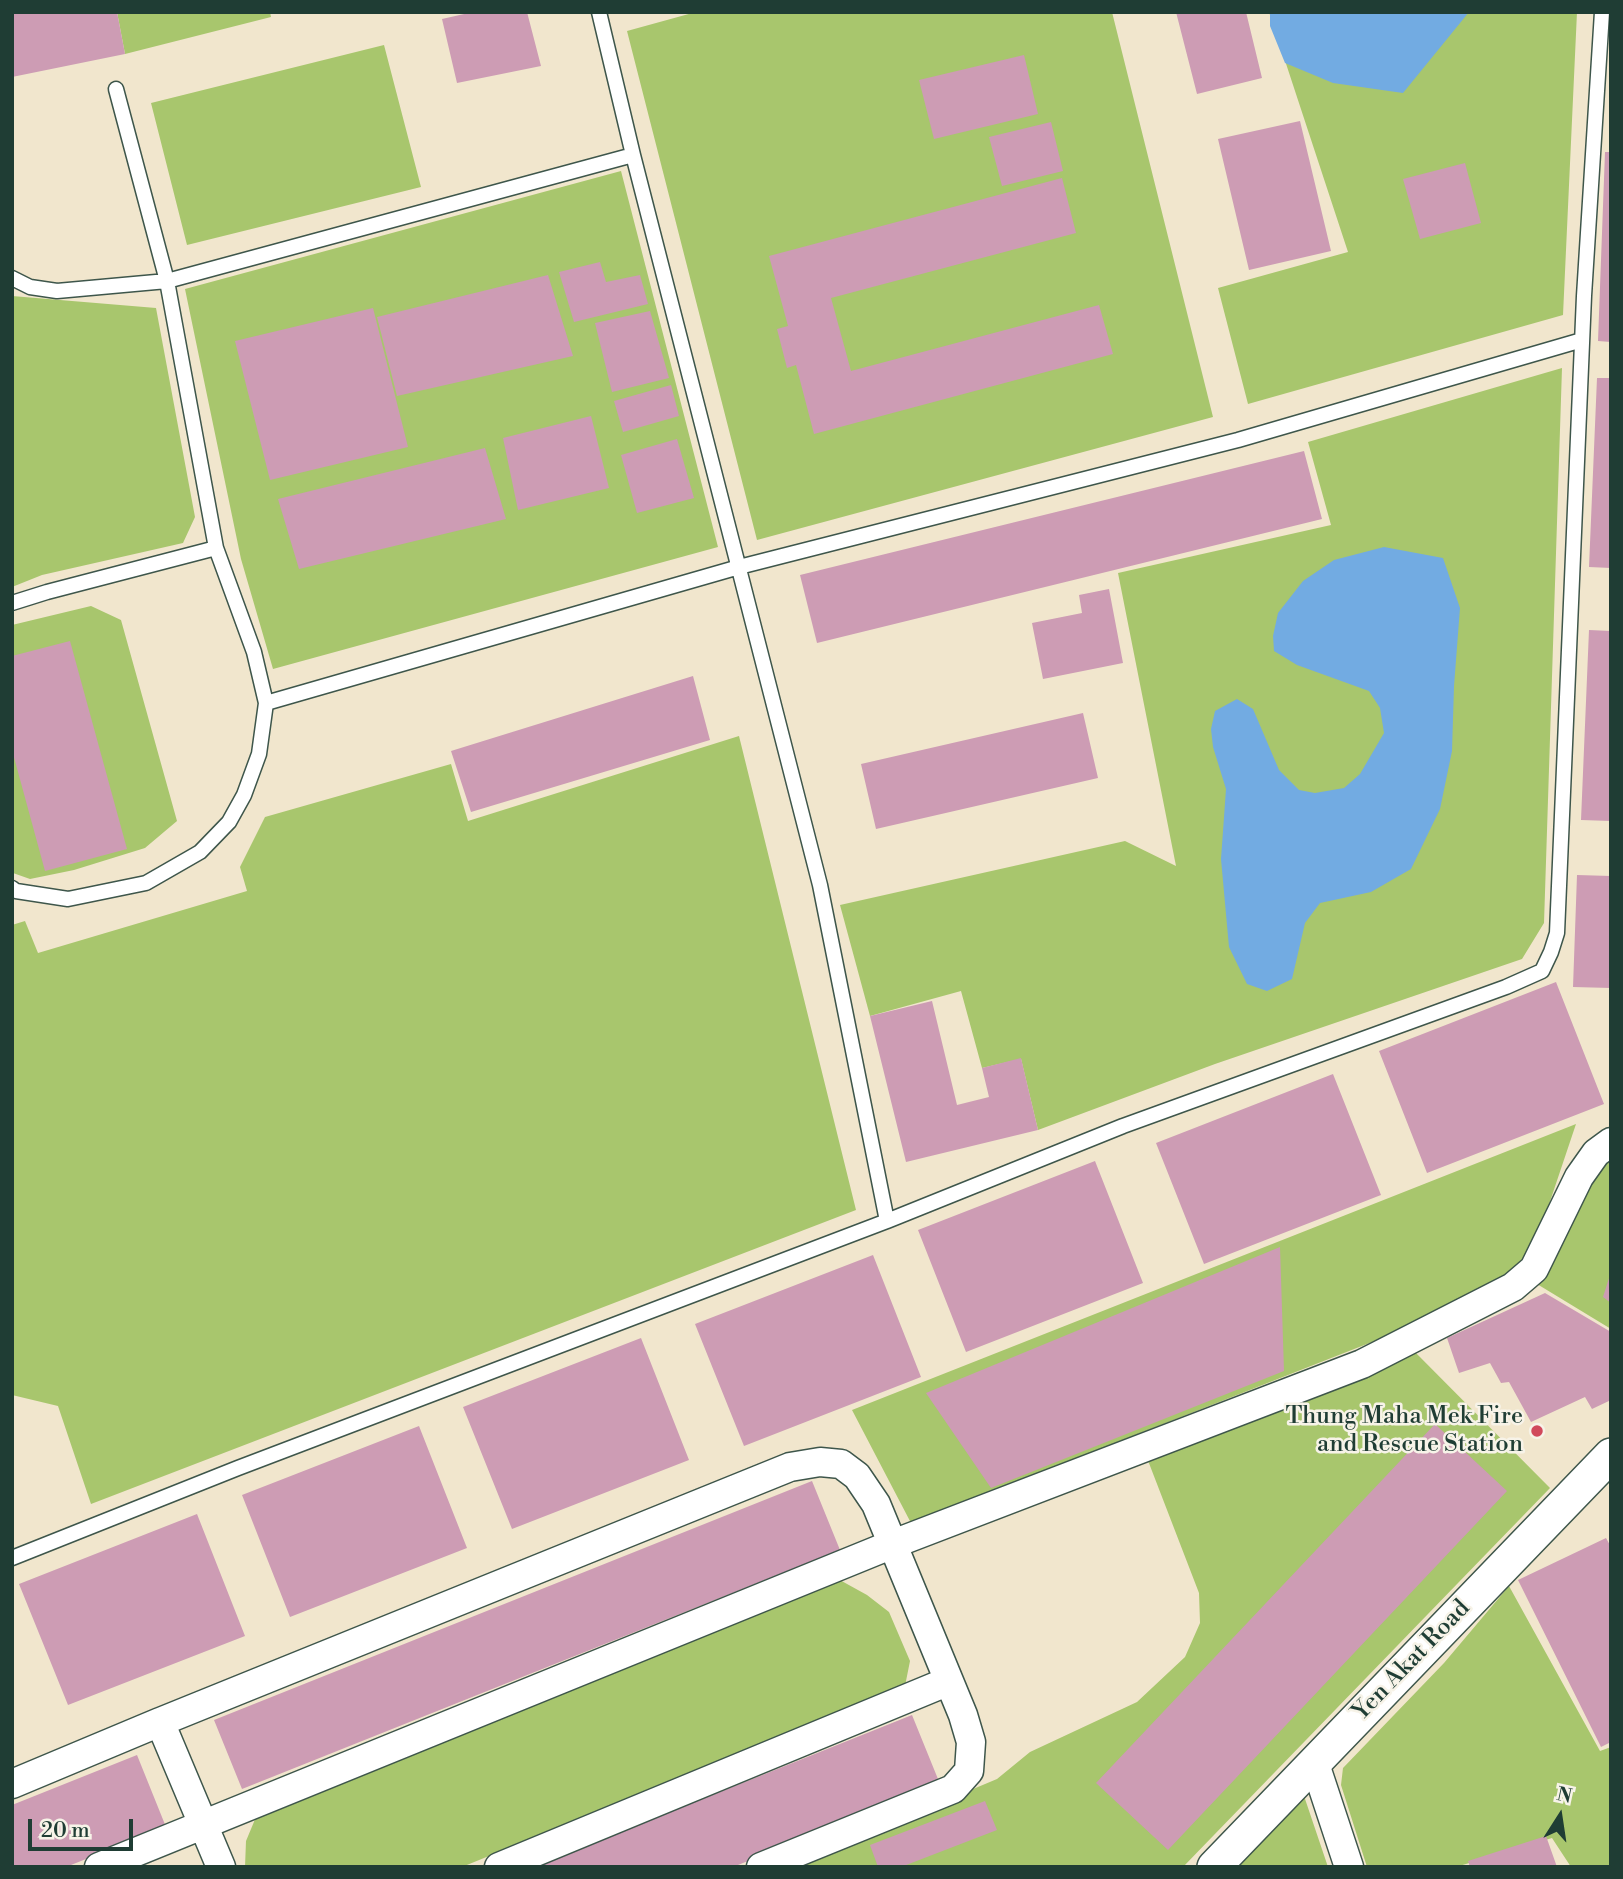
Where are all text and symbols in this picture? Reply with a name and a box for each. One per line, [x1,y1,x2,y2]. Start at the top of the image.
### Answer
place label: Thung Maha Mek Fire and Rescue Station [1286,1403,1523,1459]
marker: Thung Maha Mek Fire and Rescue Station [1529,1423,1545,1439]
street label: Yen Akat Road [1347,1595,1477,1727]
north arrow [1525,1781,1595,1851]
text: N [1555,1782,1574,1809]
scale bar [32,1806,136,1850]
text: 20 m [41,1818,90,1844]

